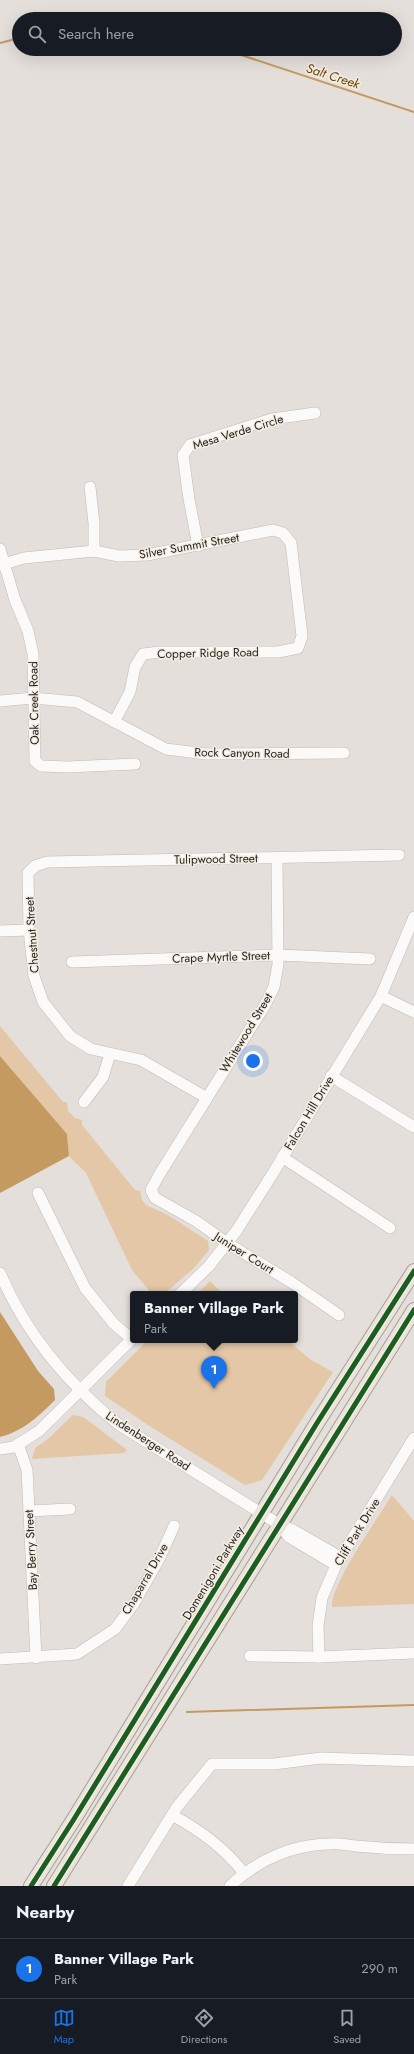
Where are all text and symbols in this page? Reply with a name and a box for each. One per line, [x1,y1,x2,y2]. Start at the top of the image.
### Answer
search box [12,12,402,56]
icon: search [26,23,48,45]
text: Search here [58,23,134,45]
water label: Salt Creek [304,58,363,94]
street label: Mesa Verde Circle [190,410,286,454]
street label: Silver Summit Street [138,528,241,564]
street label: Copper Ridge Road [157,643,259,663]
street label: Oak Creek Road [24,661,44,745]
street label: Rock Canyon Road [194,743,290,763]
street label: Tulipwood Street [174,849,258,869]
street label: Chestnut Street [20,896,44,974]
street label: Crape Myrtle Street [172,946,270,968]
street label: Whitewood Street [215,990,277,1076]
your location [243,1051,263,1071]
street label: Falcon Hill Drive [280,1072,338,1154]
street label: Juniper Court [209,1226,277,1279]
popup [130,1291,298,1343]
text: Banner Village Park [144,1297,284,1319]
text: Park [144,1319,167,1338]
pin: 1 [201,1356,227,1389]
street label: Lindenberger Road [102,1407,194,1475]
street label: Cliff Park Drive [330,1495,384,1569]
street label: Bay Berry Street [20,1509,42,1591]
street label: Domenigoni Parkway [178,1522,249,1623]
street label: Chaparral Drive [117,1540,173,1618]
text: Nearby [16,1900,74,1924]
text: Banner Village Park [54,1948,194,1970]
text: 1 [26,1959,32,1978]
text: 290 m [361,1959,398,1978]
text: Park [54,1970,77,1989]
tab: Map [53,2007,75,2047]
tab: Directions [181,2007,227,2047]
tab: Saved [333,2007,361,2047]

